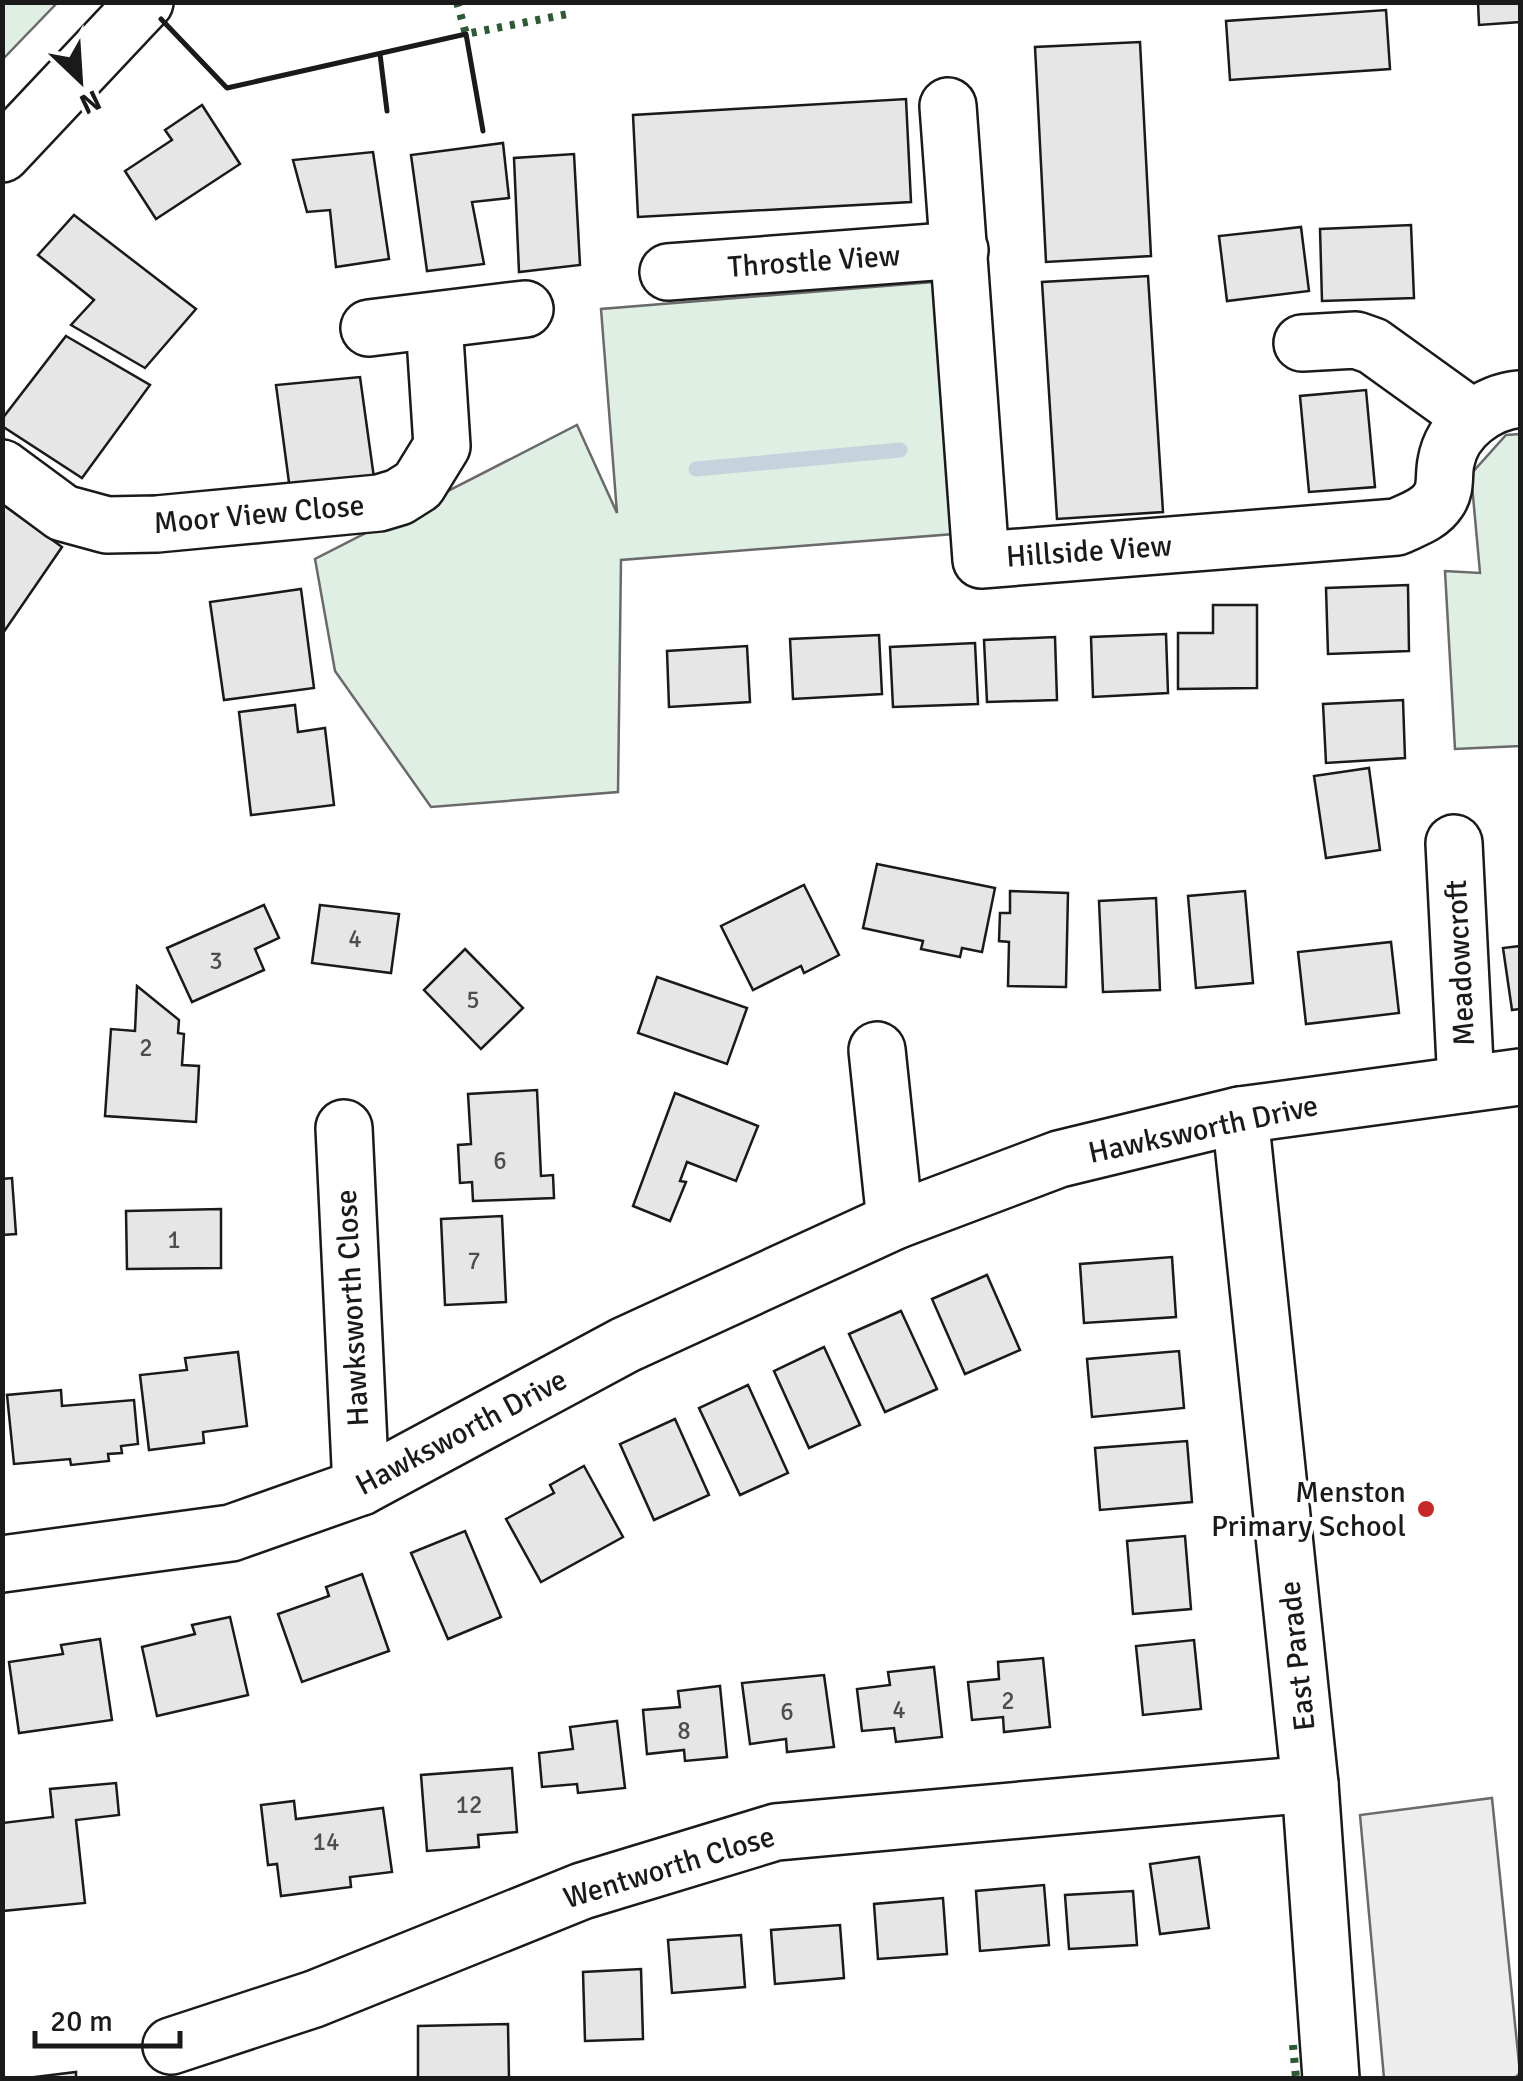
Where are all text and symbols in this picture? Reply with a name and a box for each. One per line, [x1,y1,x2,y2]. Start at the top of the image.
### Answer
north arrow [30,30,130,130]
text: N [74,82,106,121]
street label: Throstle View [727,237,902,286]
street label: Moor View Close [152,487,366,542]
street label: Hillside View [1005,527,1174,576]
street label: Meadowcroft [1438,879,1483,1047]
house number: 4 [348,923,362,954]
house number: 3 [209,945,223,976]
house number: 5 [466,984,480,1015]
house number: 2 [139,1032,153,1063]
street label: Hawksworth Drive [1085,1087,1321,1172]
house number: 6 [493,1145,507,1176]
street label: Hawksworth Close [328,1189,377,1427]
house number: 1 [167,1224,181,1255]
house number: 7 [467,1245,481,1276]
street label: Hawksworth Drive [349,1361,573,1504]
place label: Menston Primary School [1211,1474,1406,1545]
marker: Menston Primary School [1415,1498,1437,1520]
street label: East Parade [1271,1579,1324,1733]
house number: 2 [1001,1685,1015,1716]
house number: 4 [892,1694,906,1725]
house number: 6 [780,1696,794,1727]
house number: 8 [677,1715,691,1746]
house number: 12 [455,1789,483,1820]
street label: Wentworth Close [559,1818,779,1917]
house number: 14 [312,1826,340,1857]
scale bar [35,1986,180,2048]
text: 20 m [50,2003,113,2040]

